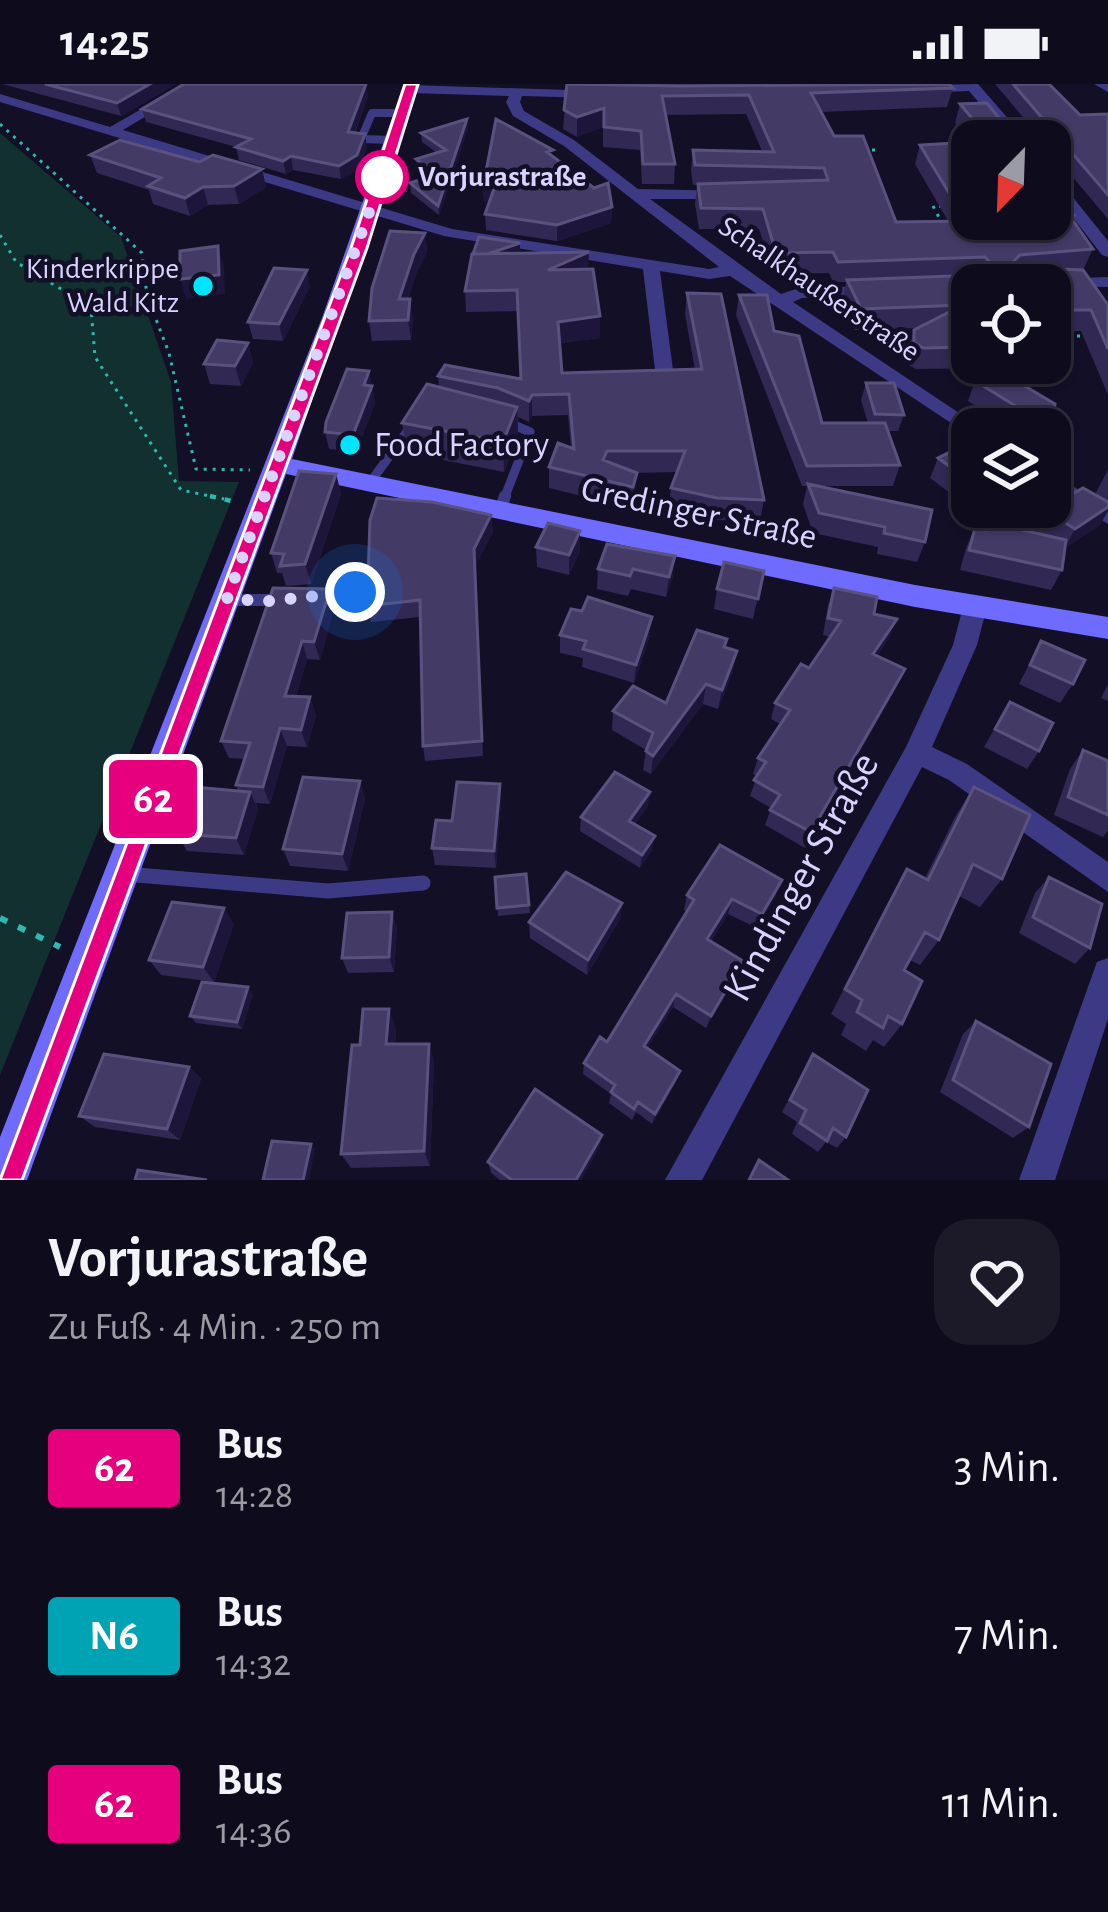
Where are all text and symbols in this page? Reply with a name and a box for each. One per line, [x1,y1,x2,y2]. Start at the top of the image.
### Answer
text: 14:25 [60,19,150,64]
north arrow [951,120,1071,240]
map controls [951,120,1071,528]
marker: Vorjurastraße [357,152,407,202]
place label: Vorjurastraße [418,162,586,192]
street label: Schalkhaußerstraße [713,211,925,367]
place label: Kinderkrippe Wald Kitz [26,254,179,318]
button: locate [951,264,1071,384]
marker: Kinderkrippe Wald Kitz [190,273,216,299]
button: layers [951,408,1071,528]
place label: Food Factory [374,427,549,463]
marker: Food Factory [337,432,363,458]
street label: Gredinger Straße [578,470,820,556]
your location [325,562,385,622]
street label: Kindinger Straße [715,746,887,1008]
line badge: 62 [99,760,207,838]
text: 62 [133,778,173,820]
button: heart [934,1219,1060,1345]
text: Vorjurastraße [48,1230,368,1287]
text: Zu Fuß · 4 Min. · 250 m [48,1308,381,1347]
text: Bus [216,1422,283,1467]
text: 3 Min. [954,1445,1060,1490]
text: 62 [94,1447,134,1489]
text: 14:28 [216,1476,293,1515]
text: Bus [216,1590,283,1635]
text: 7 Min. [954,1613,1060,1658]
text: N6 [89,1615,139,1657]
text: 14:32 [216,1644,291,1683]
text: Bus [216,1758,283,1803]
text: 11 Min. [942,1781,1060,1826]
text: 62 [94,1783,134,1825]
text: 14:36 [216,1812,292,1851]

